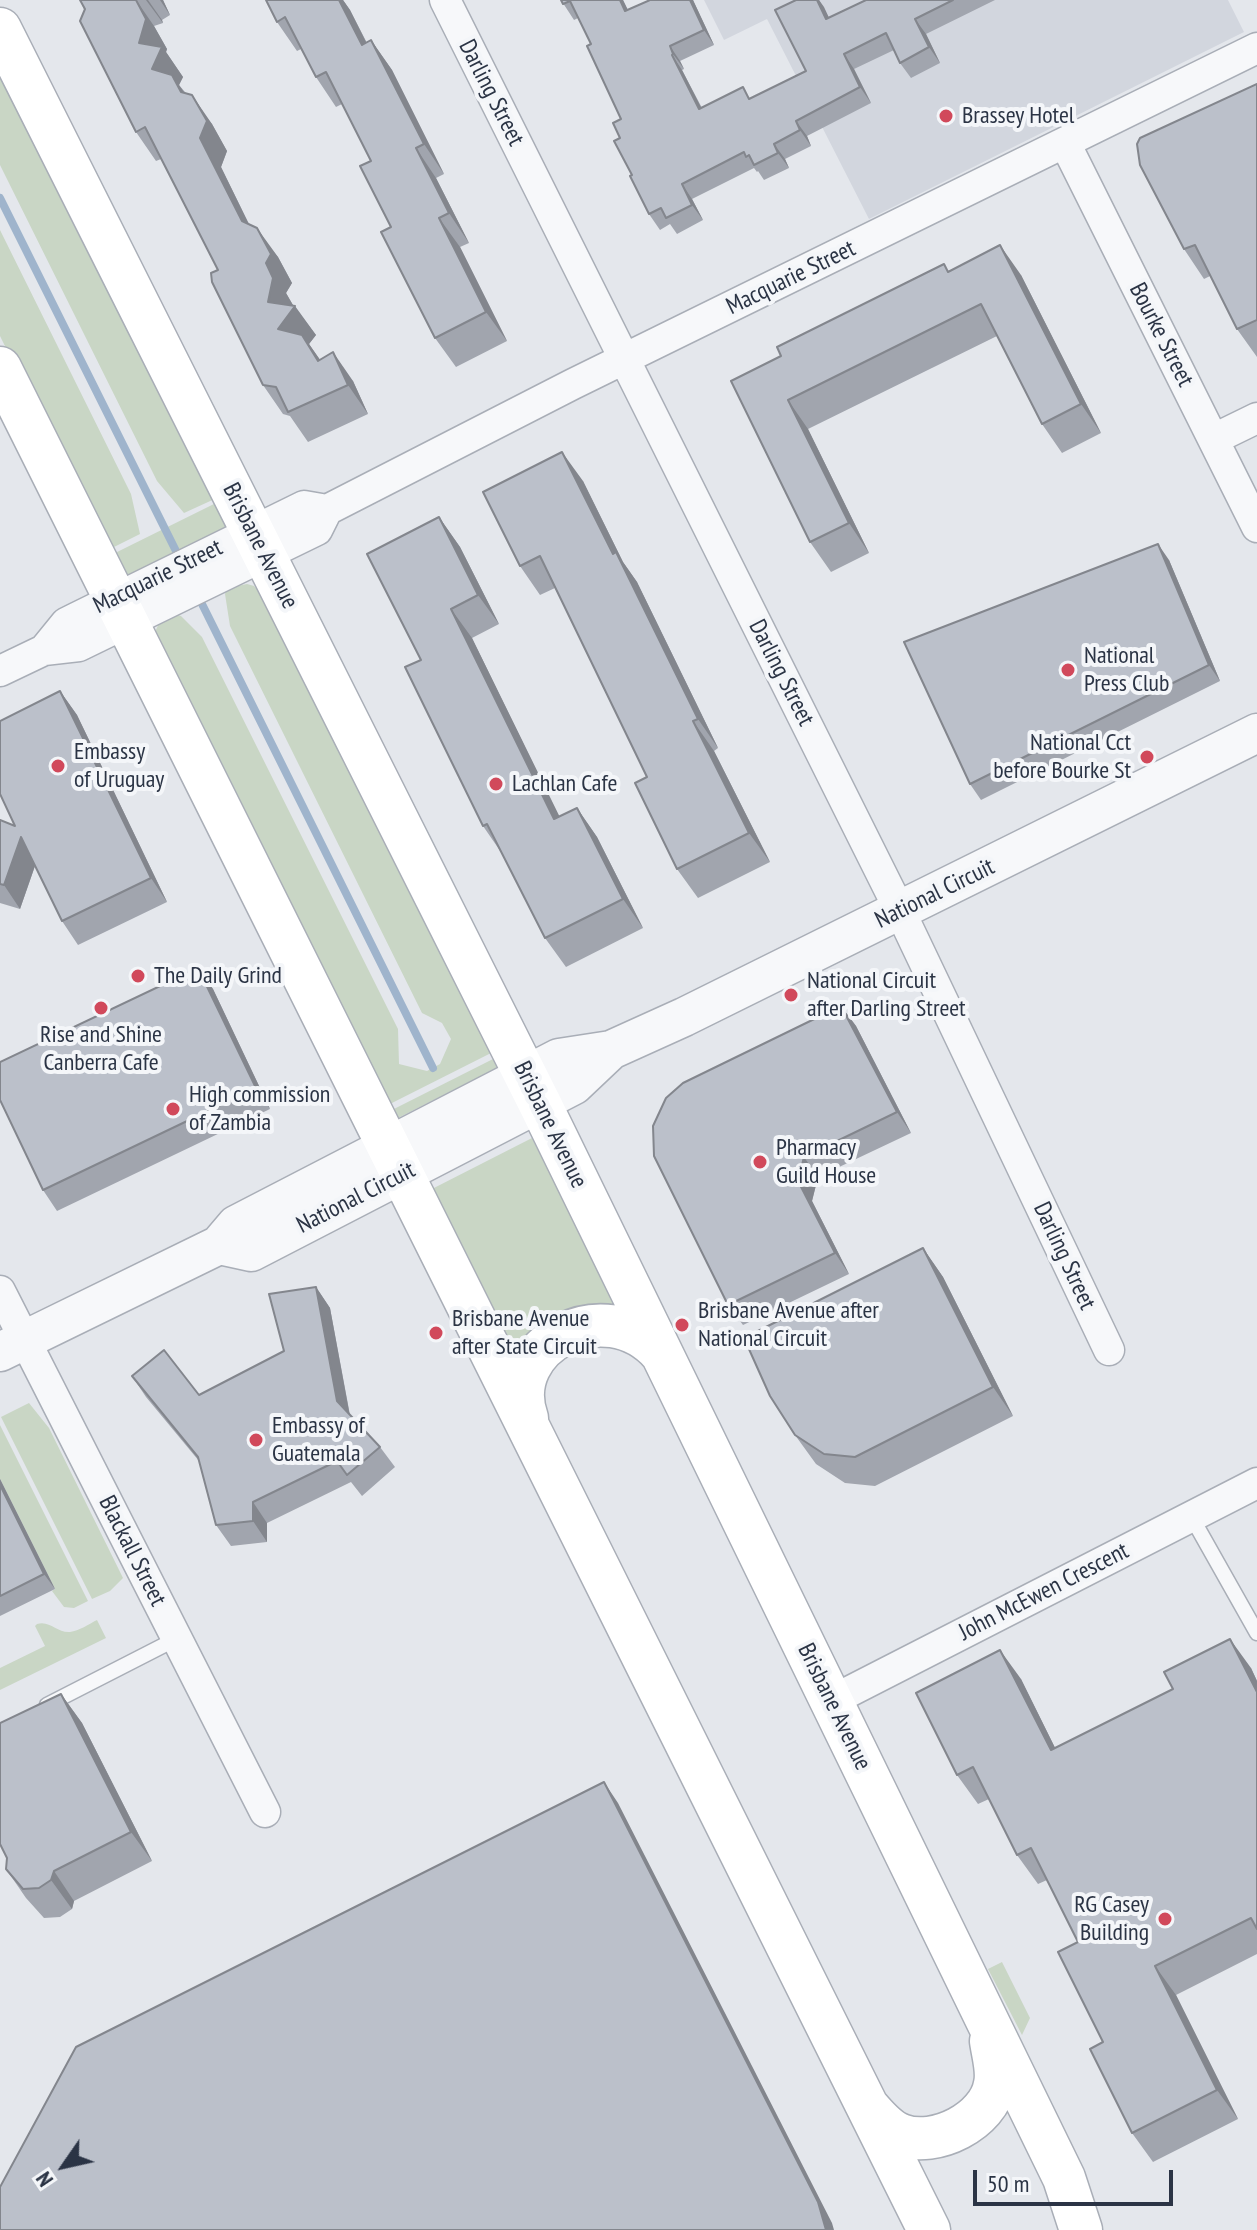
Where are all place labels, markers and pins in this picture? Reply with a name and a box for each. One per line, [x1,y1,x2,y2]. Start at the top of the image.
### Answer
place label: Brassey Hotel [962,102,1074,130]
marker: Brassey Hotel [937,107,955,125]
place label: National Press Club [1084,642,1169,698]
marker: National Press Club [1059,661,1077,679]
place label: National Cct before Bourke St [993,729,1131,785]
place label: Embassy of Uruguay [74,738,164,794]
marker: National Cct before Bourke St [1138,748,1156,766]
marker: Embassy of Uruguay [49,757,67,775]
place label: Lachlan Cafe [512,770,617,798]
marker: Lachlan Cafe [487,775,505,793]
place label: The Daily Grind [154,962,282,990]
marker: The Daily Grind [129,967,147,985]
place label: National Circuit after Darling Street [807,967,966,1023]
marker: National Circuit after Darling Street [782,986,800,1004]
marker: Rise and Shine Canberra Cafe [92,999,110,1017]
place label: Rise and Shine Canberra Cafe [40,1021,162,1077]
place label: High commission of Zambia [189,1081,330,1137]
marker: High commission of Zambia [164,1100,182,1118]
place label: Pharmacy Guild House [776,1134,876,1190]
marker: Pharmacy Guild House [751,1153,769,1171]
place label: Brisbane Avenue after National Circuit [698,1297,879,1353]
place label: Brisbane Avenue after State Circuit [452,1305,597,1361]
marker: Brisbane Avenue after National Circuit [673,1316,691,1334]
marker: Brisbane Avenue after State Circuit [427,1324,445,1342]
place label: Embassy of Guatemala [272,1412,365,1468]
marker: Embassy of Guatemala [247,1431,265,1449]
place label: RG Casey Building [1074,1891,1149,1947]
marker: RG Casey Building [1156,1910,1174,1928]

